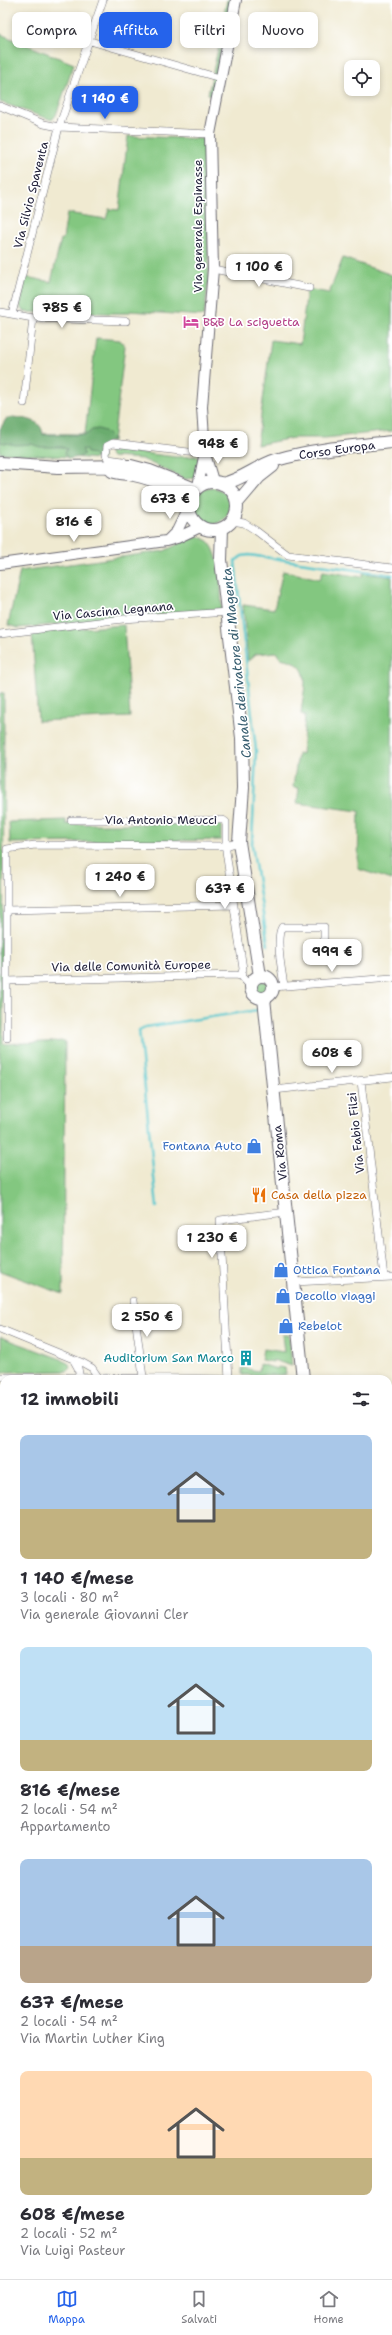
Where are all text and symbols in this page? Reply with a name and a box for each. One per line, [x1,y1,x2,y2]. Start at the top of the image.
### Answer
chip: Compra [12,12,91,48]
chip: Affitta [99,12,172,48]
chip: Filtri [180,12,240,48]
chip: Nuovo [248,12,318,48]
map controls [344,60,380,96]
button: locate [344,60,380,96]
pin: 1 140 € [68,86,142,120]
text: 1 140 € [81,90,129,107]
street label: Via Silvio Spaventa [10,139,52,250]
street label: Via generale Espinasse [190,159,206,293]
pin: 1 100 € [222,254,296,288]
text: 1 100 € [235,258,283,275]
pin: 785 € [34,295,90,329]
text: 785 € [42,299,82,316]
hotel icon: B&B La sciguetta [182,313,200,331]
place label: B&B La sciguetta [203,314,300,330]
pin: 948 € [190,431,246,465]
text: 948 € [198,435,238,452]
street label: Corso Europa [298,437,377,463]
pin: 673 € [142,486,198,520]
text: 673 € [150,490,190,507]
pin: 816 € [46,509,102,543]
text: 816 € [55,513,93,530]
water label: Canale derivatore di Magenta [218,567,255,759]
street label: Via Cascina Legnana [52,598,174,624]
street label: Via Antonio Meucci [105,812,217,828]
pin: 1 240 € [83,864,157,898]
text: 1 240 € [95,868,145,885]
pin: 637 € [197,876,253,910]
text: 637 € [205,880,245,897]
pin: 999 € [304,939,360,973]
text: 999 € [312,943,352,960]
street label: Via delle Comunità Europee [51,957,211,975]
pin: 608 € [304,1040,360,1074]
text: 608 € [312,1044,352,1061]
street label: Via Fabio Filzi [344,1092,368,1174]
street label: Via Roma [269,1124,291,1182]
shop icon: Fontana Auto [245,1137,263,1155]
place label: Fontana Auto [162,1138,242,1154]
restaurant icon: Casa della pizza [250,1186,268,1204]
place label: Casa della pizza [271,1187,367,1203]
pin: 1 230 € [175,1225,249,1259]
text: 1 230 € [186,1229,238,1246]
shop icon: Ottica Fontana [272,1261,290,1279]
place label: Ottica Fontana [293,1262,381,1278]
shop icon: Decollo viaggi [274,1287,292,1305]
place label: Decollo viaggi [295,1288,376,1304]
pin: 2 550 € [110,1304,184,1338]
text: 2 550 € [121,1308,173,1325]
shop icon: Rebelot [277,1317,295,1335]
place label: Rebelot [298,1318,342,1334]
building icon: Auditorium San Marco [237,1349,255,1367]
place label: Auditorium San Marco [104,1350,234,1366]
text: 12 immobili [20,1388,119,1410]
icon: filters [350,1388,372,1410]
icon: home [160,1461,232,1533]
text: 1 140 €/mese [20,1567,134,1589]
text: 3 locali · 80 m² [20,1589,119,1606]
text: Via generale Giovanni Cler [20,1606,189,1623]
icon: home [160,1673,232,1745]
text: 816 €/mese [20,1779,120,1801]
text: 2 locali · 54 m² [20,1801,118,1818]
text: Appartamento [20,1818,111,1835]
icon: home [160,1885,232,1957]
text: 637 €/mese [20,1991,124,2013]
text: 2 locali · 54 m² [20,2013,118,2030]
text: Via Martin Luther King [20,2030,165,2047]
icon: home [160,2097,232,2169]
text: 608 €/mese [20,2203,125,2225]
text: 2 locali · 52 m² [20,2225,117,2242]
text: Via Luigi Pasteur [20,2242,126,2259]
tab: Mappa [48,2288,85,2327]
tab: Salvati [181,2288,217,2327]
tab: Home [314,2288,344,2327]

